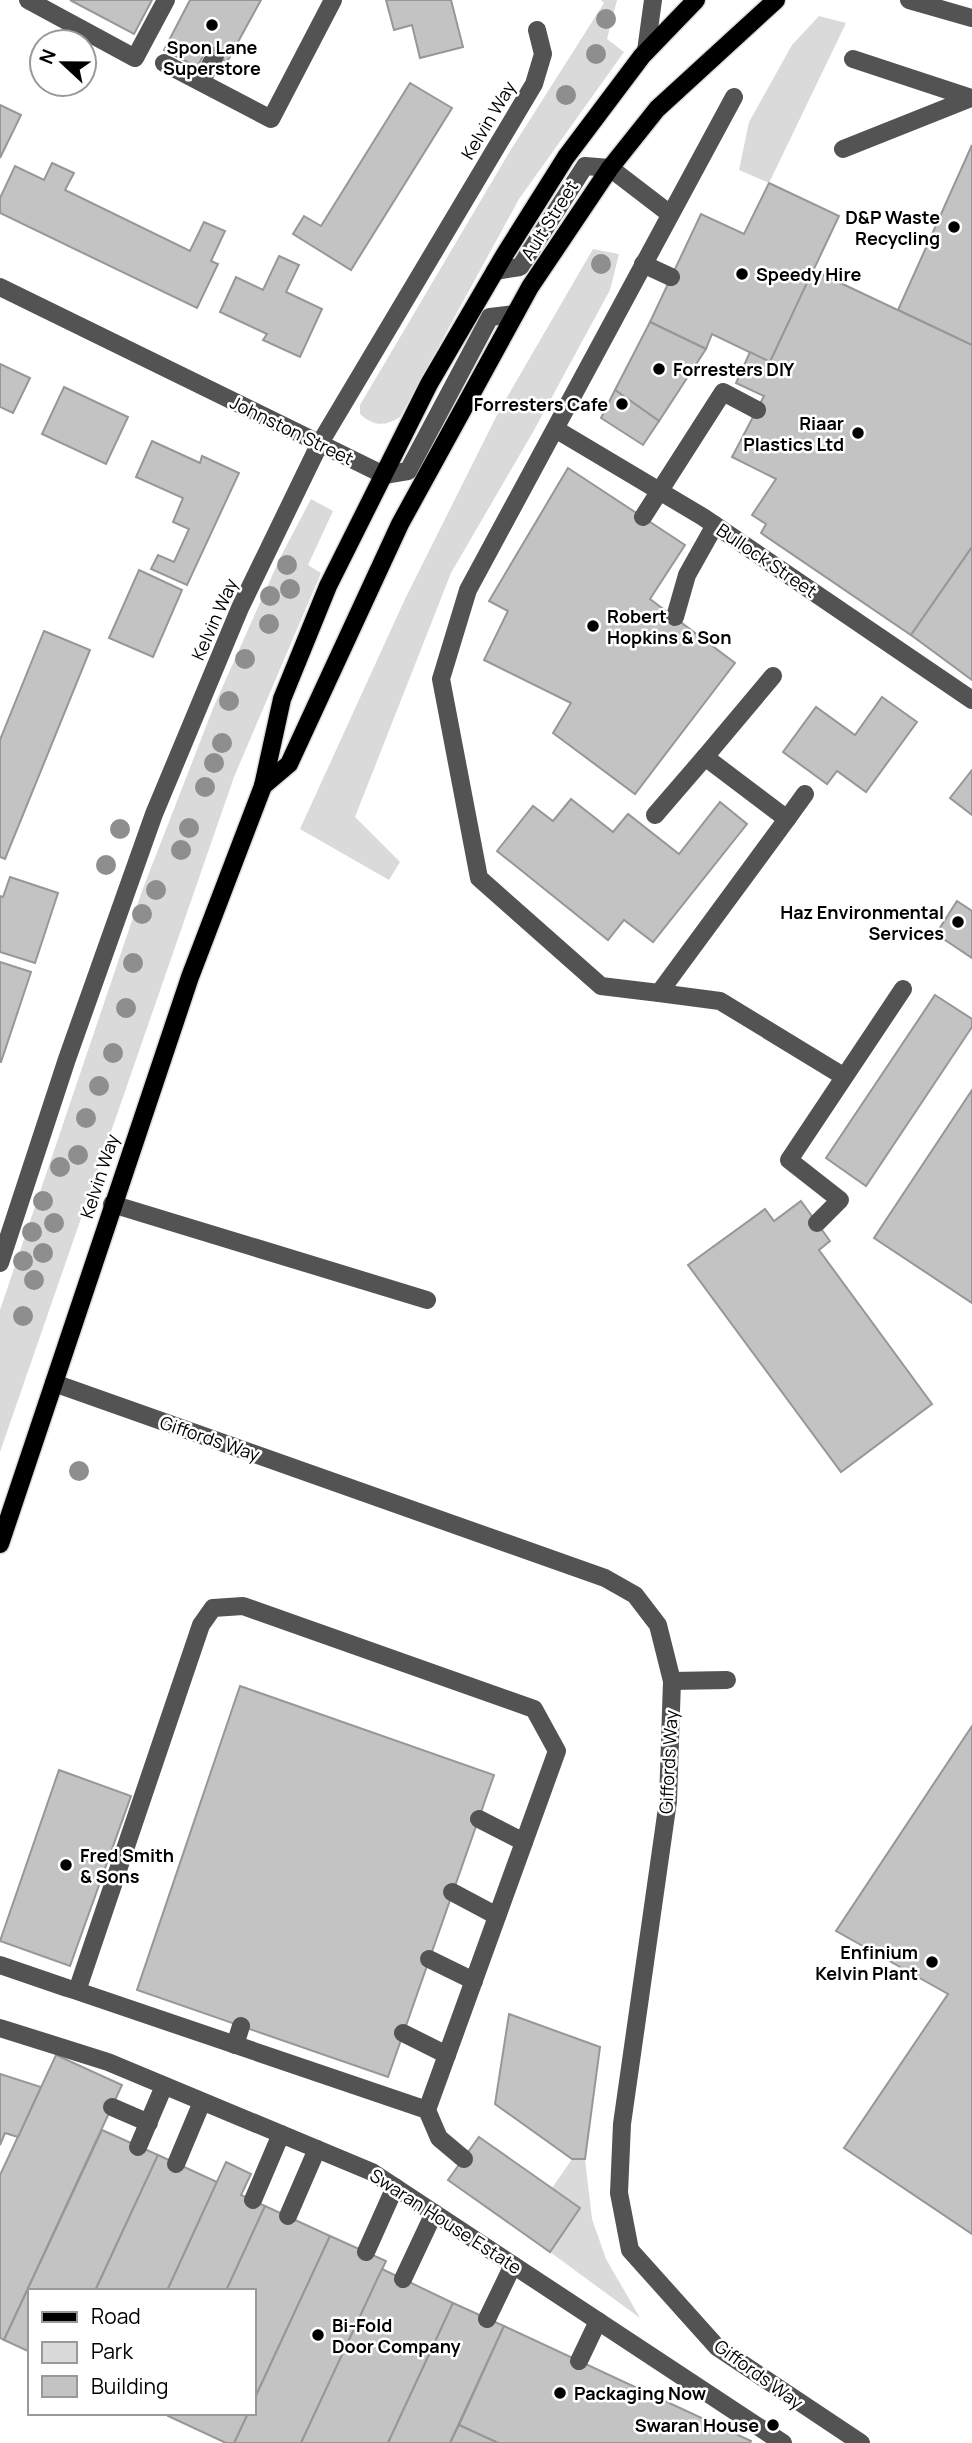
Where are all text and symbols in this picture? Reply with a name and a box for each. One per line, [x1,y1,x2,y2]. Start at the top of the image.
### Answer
marker: Spon Lane Superstore [204,17,220,33]
north arrow [28,28,98,98]
place label: Spon Lane Superstore [163,35,261,80]
text: N [33,45,62,68]
street label: Kelvin Way [455,76,521,164]
street label: Ault Street [515,175,583,265]
place label: D&P Waste Recycling [845,205,940,250]
marker: D&P Waste Recycling [946,219,962,235]
place label: Speedy Hire [756,262,861,286]
marker: Speedy Hire [734,266,750,282]
place label: Forresters DIY [673,357,794,381]
marker: Forresters DIY [651,361,667,377]
street label: Johnston Street [226,390,358,470]
place label: Forresters Cafe [474,392,608,416]
marker: Forresters Cafe [614,396,630,412]
place label: Riaar Plastics Ltd [743,411,844,456]
marker: Riaar Plastics Ltd [850,425,866,441]
street label: Bullock Street [712,518,822,602]
street label: Kelvin Way [185,574,243,664]
place label: Robert Hopkins & Son [607,604,731,649]
marker: Robert Hopkins & Son [585,618,601,634]
place label: Haz Environmental Services [780,900,944,945]
marker: Haz Environmental Services [950,914,966,930]
street label: Kelvin Way [74,1130,124,1221]
street label: Giffords Way [157,1410,264,1466]
street label: Giffords Way [653,1709,683,1815]
place label: Fred Smith & Sons [80,1843,174,1888]
marker: Fred Smith & Sons [58,1857,74,1873]
place label: Enfinium Kelvin Plant [815,1940,918,1985]
marker: Enfinium Kelvin Plant [924,1954,940,1970]
street label: Swaran House Estate [366,2163,526,2279]
legend [28,2289,256,2415]
text: Road [91,2302,141,2330]
place label: Bi-Fold Door Company [332,2313,461,2358]
marker: Bi-Fold Door Company [310,2327,326,2343]
street label: Giffords Way [710,2334,809,2415]
text: Park [91,2337,133,2365]
text: Building [91,2372,168,2400]
place label: Packaging Now [574,2381,707,2405]
marker: Packaging Now [552,2385,568,2401]
place label: Swaran House [635,2413,759,2437]
marker: Swaran House [765,2417,781,2433]

